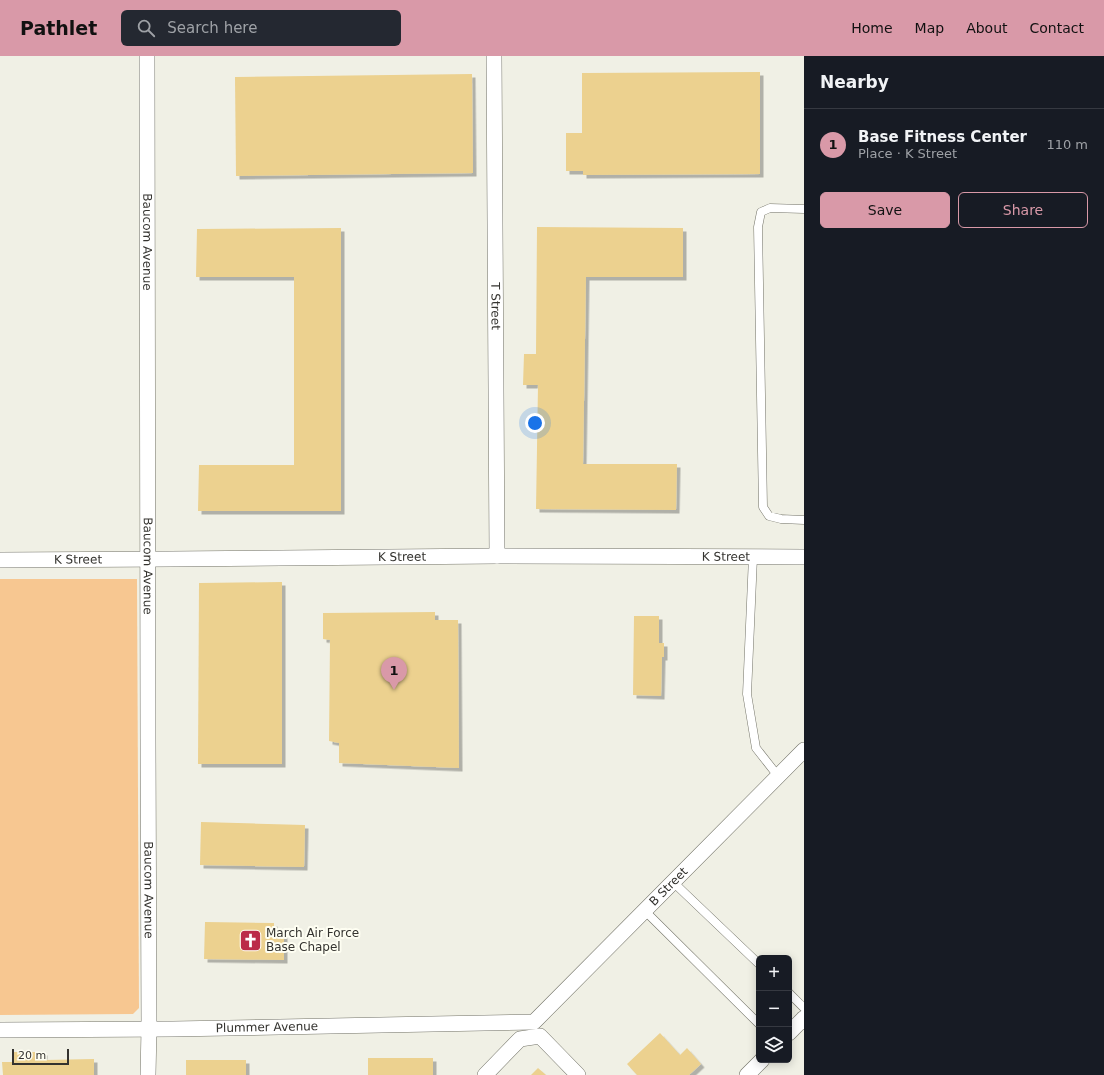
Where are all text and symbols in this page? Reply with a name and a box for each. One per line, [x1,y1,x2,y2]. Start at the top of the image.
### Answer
search box [121,10,401,46]
text: Pathlet [20,17,97,39]
icon: search [135,17,157,39]
text: Search here [167,19,257,37]
text: Home [851,20,893,36]
text: Map [915,20,944,36]
text: About [966,20,1008,36]
text: Contact [1030,20,1084,36]
text: Nearby [820,72,889,92]
text: Base Fitness Center [858,128,1027,146]
text: 1 [828,137,838,152]
text: 110 m [1046,137,1088,152]
text: Place · K Street [858,146,957,161]
button: Save [820,192,950,228]
button: Share [958,192,1088,228]
street label: Baucom Avenue [140,193,154,291]
street label: T Street [488,281,503,330]
your location [525,413,545,433]
street label: Baucom Avenue [141,517,155,615]
street label: K Street [378,550,426,564]
street label: K Street [702,550,750,564]
street label: K Street [54,552,102,567]
pin: 1 [381,657,407,690]
street label: Baucom Avenue [141,841,156,939]
street label: B Street [646,864,691,909]
place label: March Air Force Base Chapel [266,926,359,954]
church icon: March Air Force Base Chapel [237,927,263,953]
map controls [756,955,792,1063]
button: + [756,955,792,991]
button: − [756,991,792,1027]
street label: Plummer Avenue [216,1019,318,1035]
button: layers [756,1027,792,1063]
scale bar [12,1047,69,1066]
text: 20 m [18,1049,46,1062]

